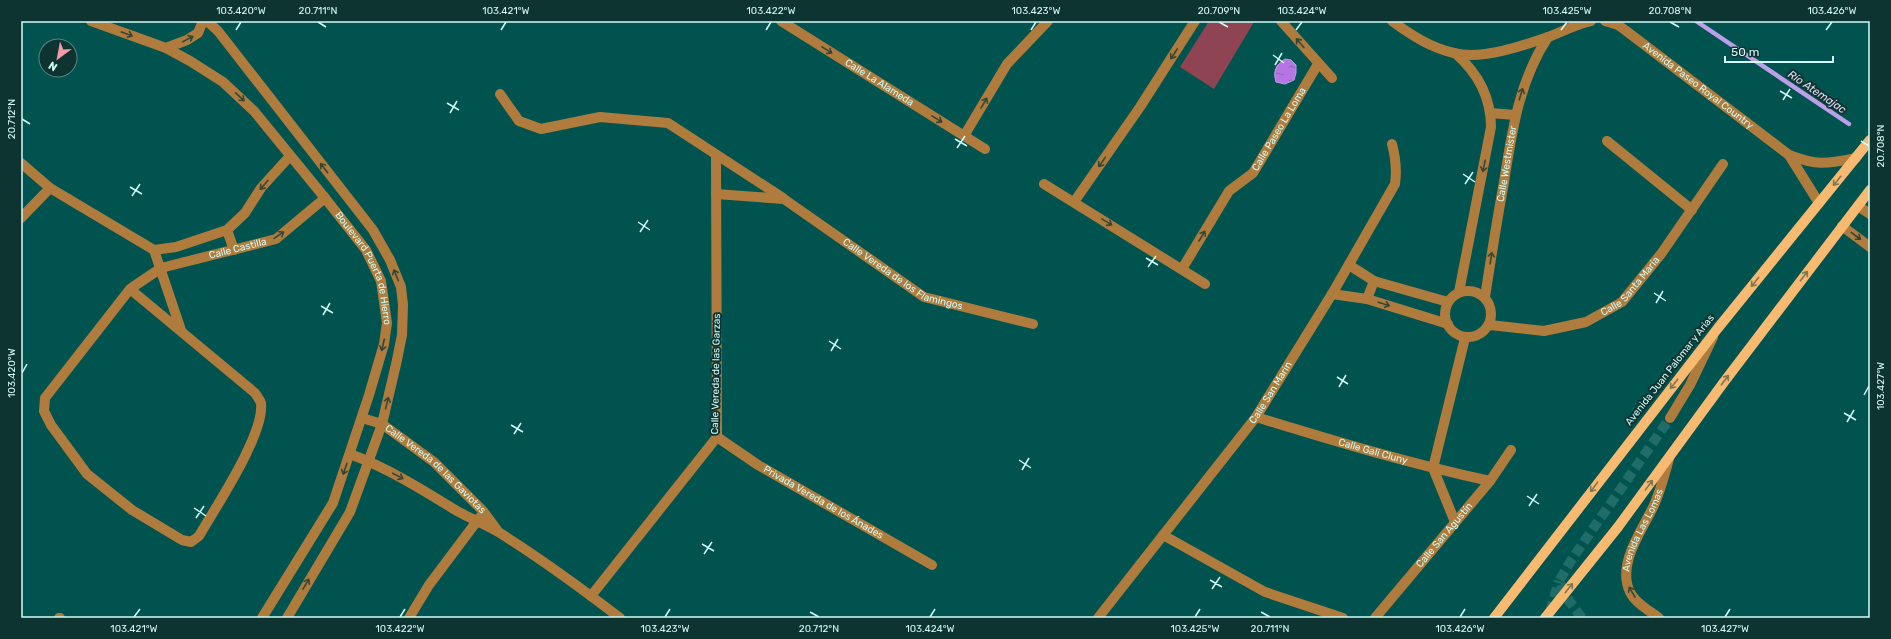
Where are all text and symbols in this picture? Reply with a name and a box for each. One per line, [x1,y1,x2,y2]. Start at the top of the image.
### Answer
text: 103.420°W [216,5,266,17]
text: 20.711°N [299,5,337,17]
text: 103.421°W [482,5,530,17]
text: 103.422°W [747,5,795,17]
text: 103.423°W [1012,5,1061,17]
text: 20.709°N [1198,5,1240,17]
text: 103.424°W [1277,5,1327,17]
text: 103.425°W [1543,5,1591,17]
text: 20.708°N [1649,5,1692,17]
text: 103.426°W [1807,5,1857,17]
one-way arrow [121,31,133,39]
one-way arrow [182,34,194,42]
one-way arrow [1295,37,1304,48]
north arrow [38,38,78,78]
scale bar [1725,38,1833,64]
street label: Avenida Paseo Royal Country [1640,40,1756,132]
text: 50 m [1731,45,1759,59]
one-way arrow [821,46,833,54]
one-way arrow [1170,48,1178,59]
street label: Calle La Alameda [843,57,916,109]
text: N [46,58,60,74]
water label: Río Atemajac [1785,68,1849,116]
street label: Calle Paseo La Loma [1250,85,1309,173]
one-way arrow [1518,87,1525,100]
one-way arrow [234,92,244,101]
one-way arrow [980,98,988,109]
text: 20.712°N [6,99,18,139]
one-way arrow [931,115,942,123]
street label: Calle Westmister [1495,124,1520,203]
text: 20.708°N [1875,124,1887,167]
one-way arrow [1098,156,1106,167]
one-way arrow [1480,159,1488,172]
one-way arrow [320,162,329,173]
one-way arrow [1832,176,1841,187]
one-way arrow [260,180,269,190]
street label: Boulevard Puerta de Hierro [332,209,393,326]
one-way arrow [1101,218,1112,226]
one-way arrow [1199,230,1207,242]
one-way arrow [273,231,285,239]
one-way arrow [1851,232,1862,241]
street label: Calle Castilla [208,236,268,262]
street label: Calle Vereda de los Flamingos [840,236,964,312]
one-way arrow [1487,252,1495,265]
street label: Calle Santa María [1599,254,1662,319]
one-way arrow [392,270,399,282]
one-way arrow [1800,271,1808,282]
one-way arrow [1751,277,1759,288]
one-way arrow [1378,301,1391,308]
street label: Avenida Juan Palomar y Arias [1623,312,1717,428]
street label: Calle Vereda de las Garzas [709,313,723,435]
one-way arrow [378,338,386,351]
text: 103.420°W [6,348,18,398]
street label: Calle San Marin [1247,359,1295,426]
text: 103.427°W [1875,362,1887,410]
one-way arrow [1721,374,1730,385]
one-way arrow [1670,379,1678,390]
one-way arrow [383,396,391,409]
street label: Calle Vereda de las Gaviotas [383,422,488,516]
street label: Calle Gali Cluny [1337,436,1409,467]
one-way arrow [340,463,348,475]
street label: Privada Vereda de los Ánades [761,463,886,542]
one-way arrow [392,473,404,480]
one-way arrow [1644,479,1653,490]
one-way arrow [1590,481,1599,492]
street label: Avenida Las Lomas [1620,488,1666,572]
street label: Calle San Agustín [1414,500,1475,570]
one-way arrow [303,578,311,590]
one-way arrow [1565,582,1574,593]
one-way arrow [1627,586,1635,598]
text: 103.421°W [110,623,158,635]
text: 103.422°W [376,623,424,635]
text: 103.423°W [641,623,690,635]
text: 20.712°N [799,623,839,635]
text: 103.424°W [905,623,955,635]
text: 103.425°W [1171,623,1219,635]
text: 20.711°N [1251,623,1289,635]
text: 103.426°W [1435,623,1485,635]
text: 103.427°W [1701,623,1749,635]

